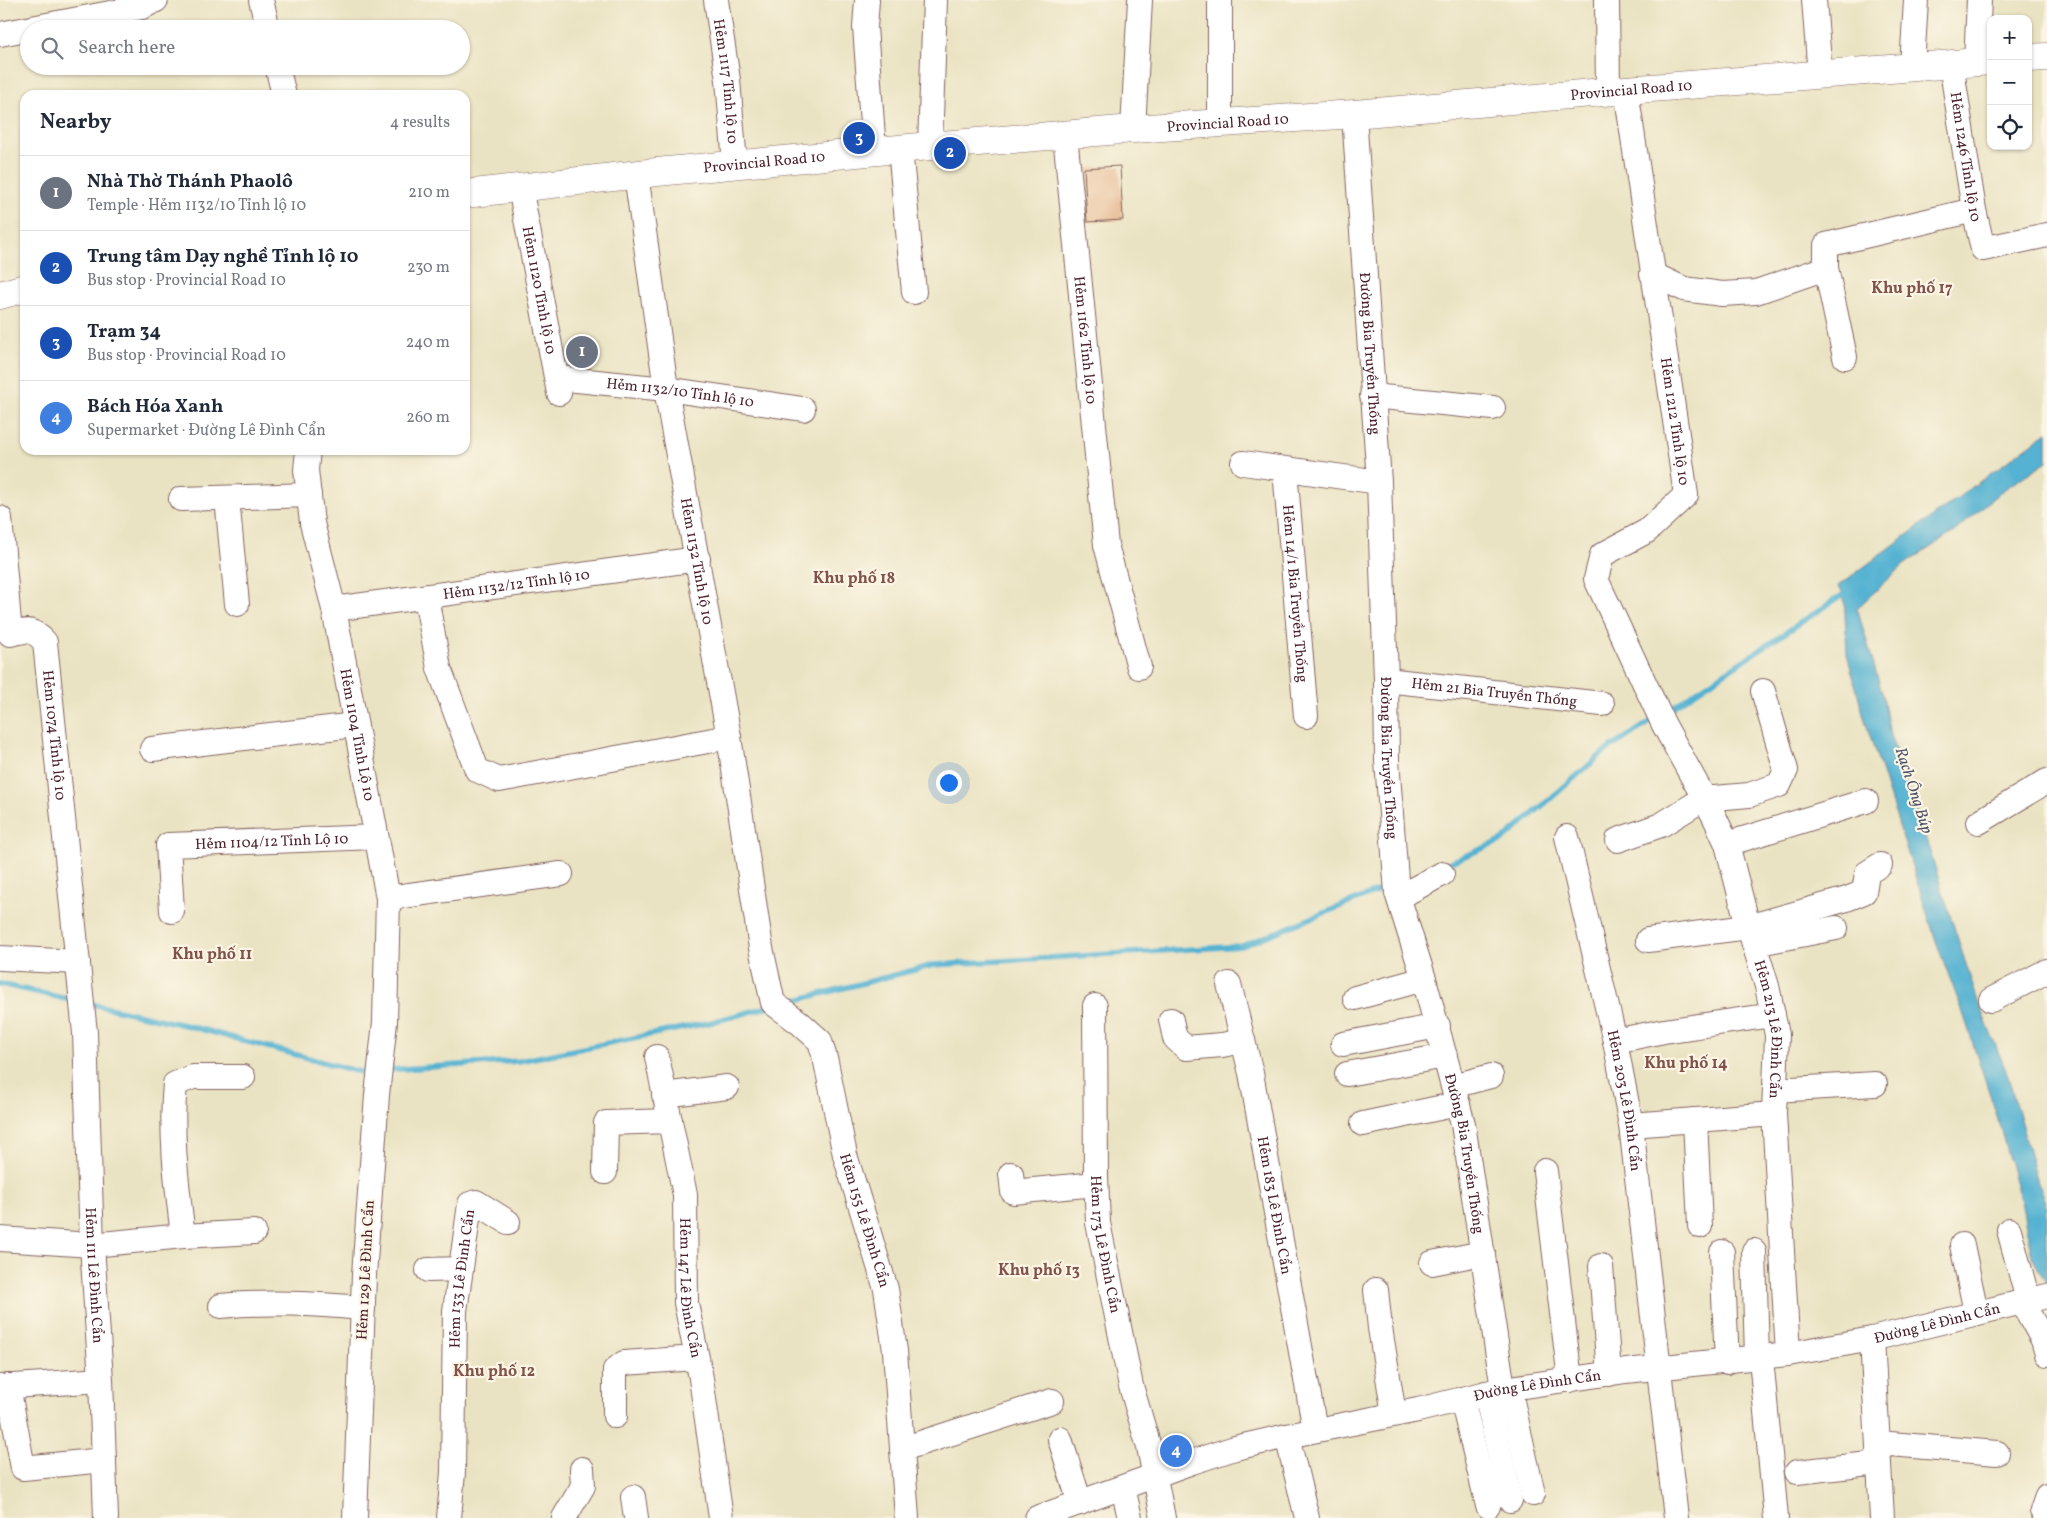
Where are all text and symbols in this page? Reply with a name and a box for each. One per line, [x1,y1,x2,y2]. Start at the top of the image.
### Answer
map controls [1987,15,2032,150]
button: + [1987,15,2032,60]
street label: Hẻm 1117 Tỉnh lộ 10 [707,17,742,145]
search box [20,20,470,75]
icon: search [38,34,66,62]
text: Search here [78,35,175,61]
button: − [1987,60,2032,105]
street label: Provincial Road 10 [1570,76,1693,107]
street label: Hẻm 1246 Tỉnh lộ 10 [1944,91,1985,224]
button: locate [1987,105,2032,150]
text: Nearby [40,108,111,137]
street label: Provincial Road 10 [1166,109,1289,139]
text: 4 results [390,112,450,134]
pin: 3 [843,119,875,157]
pin: 2 [934,134,966,172]
street label: Provincial Road 10 [703,147,826,180]
text: Nhà Thờ Thánh Phaolô [87,169,293,195]
text: 1 [53,182,59,204]
text: 210 m [408,182,450,204]
text: Temple · Hẻm 1132/10 Tỉnh lộ 10 [87,195,306,217]
street label: Hẻm 1120 Tỉnh lộ 10 [516,225,560,356]
text: Trung tâm Dạy nghề Tỉnh lộ 10 [87,244,359,270]
text: 2 [52,257,60,279]
text: 230 m [407,257,450,279]
text: Bus stop · Provincial Road 10 [87,270,286,292]
street label: Đường Bia Truyền Thống [1353,272,1385,436]
street label: Hẻm 1162 Tỉnh lộ 10 [1067,275,1101,405]
district label: Khu phố 17 [1871,278,1953,300]
text: Trạm 34 [87,319,161,345]
text: 3 [52,332,60,354]
text: 240 m [406,332,450,354]
pin: 1 [566,333,598,371]
text: Bus stop · Provincial Road 10 [87,345,286,367]
street label: Hẻm 1212 Tỉnh lộ 10 [1654,356,1693,487]
street label: Hẻm 1132/10 Tỉnh lộ 10 [605,374,755,414]
text: Bách Hóa Xanh [87,394,223,420]
text: 4 [51,407,61,429]
text: 260 m [406,407,450,429]
text: Supermarket · Đường Lê Đình Cẩn [87,420,326,442]
street label: Hẻm 1132 Tỉnh lộ 10 [674,496,717,627]
street label: Hẻm 14/1 Bia Truyền Thống [1276,504,1312,684]
street label: Hẻm 1132/12 Tỉnh lộ 10 [442,565,591,606]
district label: Khu phố 18 [813,568,895,590]
street label: Hẻm 1104 Tỉnh Lộ 10 [333,667,379,803]
street label: Hẻm 1074 Tỉnh lộ 10 [36,669,70,801]
street label: Hẻm 21 Bia Truyền Thống [1410,674,1579,713]
street label: Đường Bia Truyền Thống [1374,676,1402,840]
water label: Rạch Ông Búp [1889,744,1938,837]
your location [936,770,962,796]
street label: Hẻm 1104/12 Tỉnh Lộ 10 [195,829,349,856]
district label: Khu phố 11 [172,944,252,966]
street label: Hẻm 213 Lê Đình Cẩn [1748,958,1786,1099]
street label: Hẻm 203 Lê Đình Cẩn [1601,1028,1645,1173]
district label: Khu phố 14 [1644,1053,1728,1075]
street label: Đường Bia Truyền Thống [1438,1071,1488,1236]
street label: Hẻm 183 Lê Đình Cẩn [1251,1135,1296,1276]
street label: Hẻm 155 Lê Đình Cẩn [833,1151,894,1290]
street label: Hẻm 173 Lê Đình Cẩn [1084,1175,1125,1315]
street label: Hẻm 129 Lê Đình Cẩn [352,1199,381,1341]
street label: Hẻm 111 Lê Đình Cẩn [79,1207,108,1344]
street label: Hẻm 133 Lê Đình Cẩn [446,1208,481,1348]
street label: Hẻm 147 Lê Đình Cẩn [673,1218,706,1360]
district label: Khu phố 13 [998,1260,1080,1282]
street label: Đường Lê Đình Cẩn [1872,1299,2003,1350]
district label: Khu phố 12 [453,1361,535,1383]
street label: Đường Lê Đình Cẩn [1472,1366,1603,1408]
pin: 4 [1160,1432,1192,1470]

